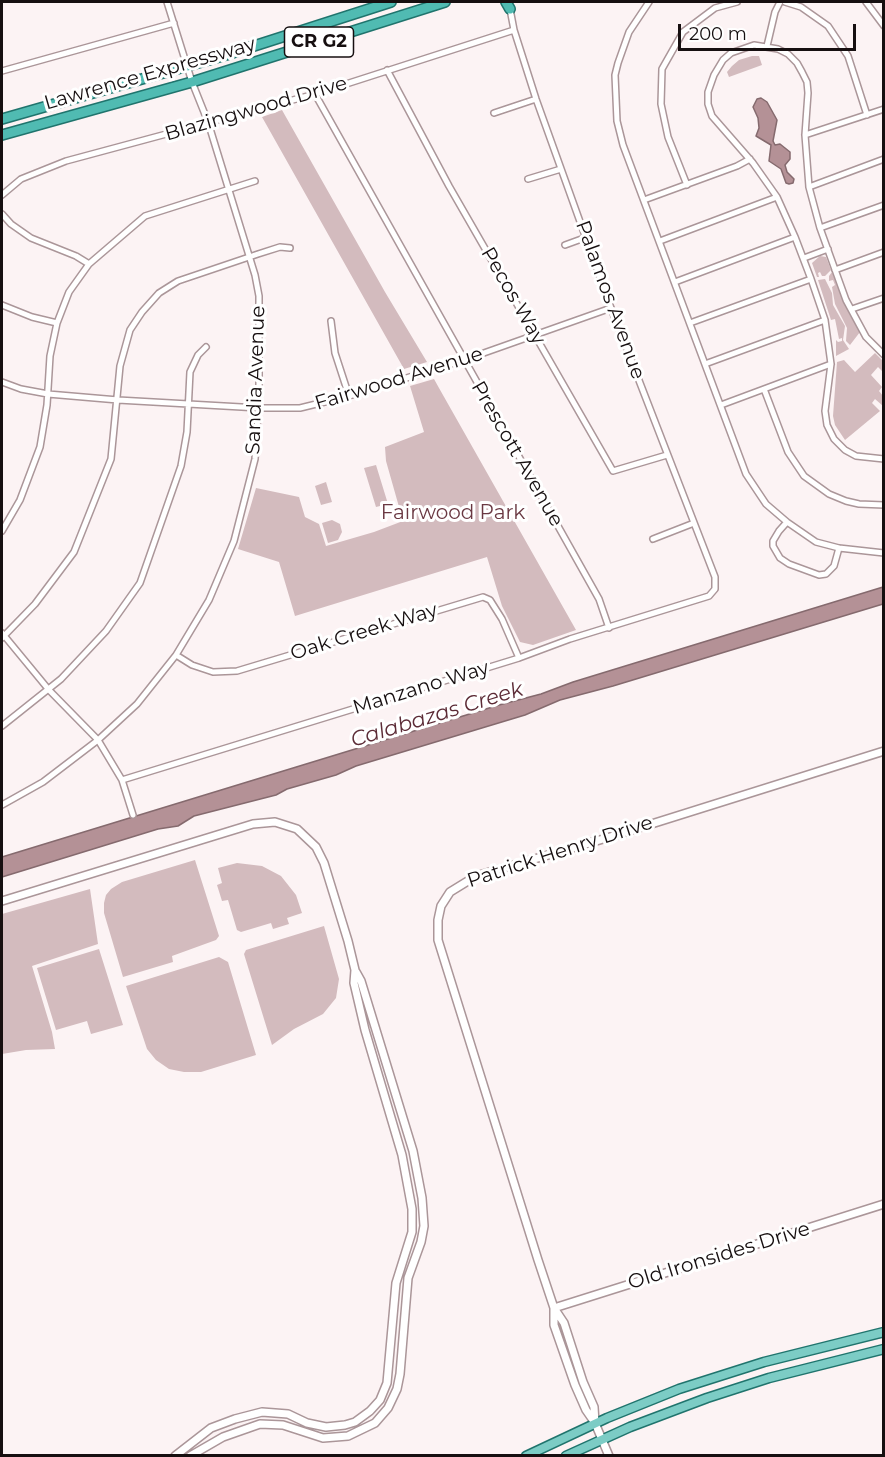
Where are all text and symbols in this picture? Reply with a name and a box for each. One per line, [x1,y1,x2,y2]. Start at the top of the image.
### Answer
scale bar [681,12,860,50]
text: 200 m [689,23,747,45]
road number: CR G2 [284,27,354,57]
street label: Lawrence Expressway [42,32,258,116]
street label: Blazingwood Drive [162,71,350,147]
street label: Palamos Avenue [570,217,650,383]
street label: Pecos Way [476,243,550,349]
street label: Sandia Avenue [241,305,271,455]
street label: Fairwood Avenue [312,342,486,416]
street label: Prescott Avenue [466,377,568,531]
park label: Fairwood Park [381,501,525,525]
street label: Oak Creek Way [288,598,440,666]
street label: Manzano Way [350,656,492,720]
water label: Calabazas Creek [348,677,526,753]
street label: Patrick Henry Drive [464,811,656,893]
street label: Old Ironsides Drive [625,1217,813,1295]

